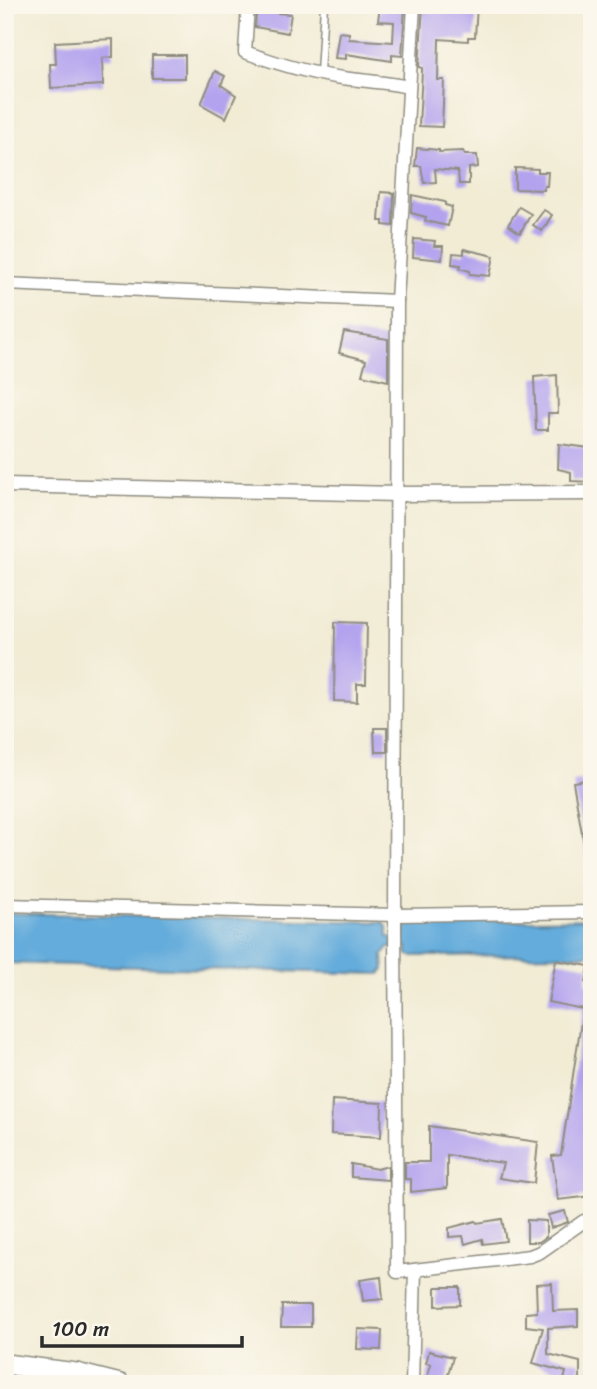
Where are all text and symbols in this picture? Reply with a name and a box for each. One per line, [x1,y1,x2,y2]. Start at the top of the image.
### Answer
scale bar [42,1305,242,1349]
text: 100 m [52,1310,109,1348]

